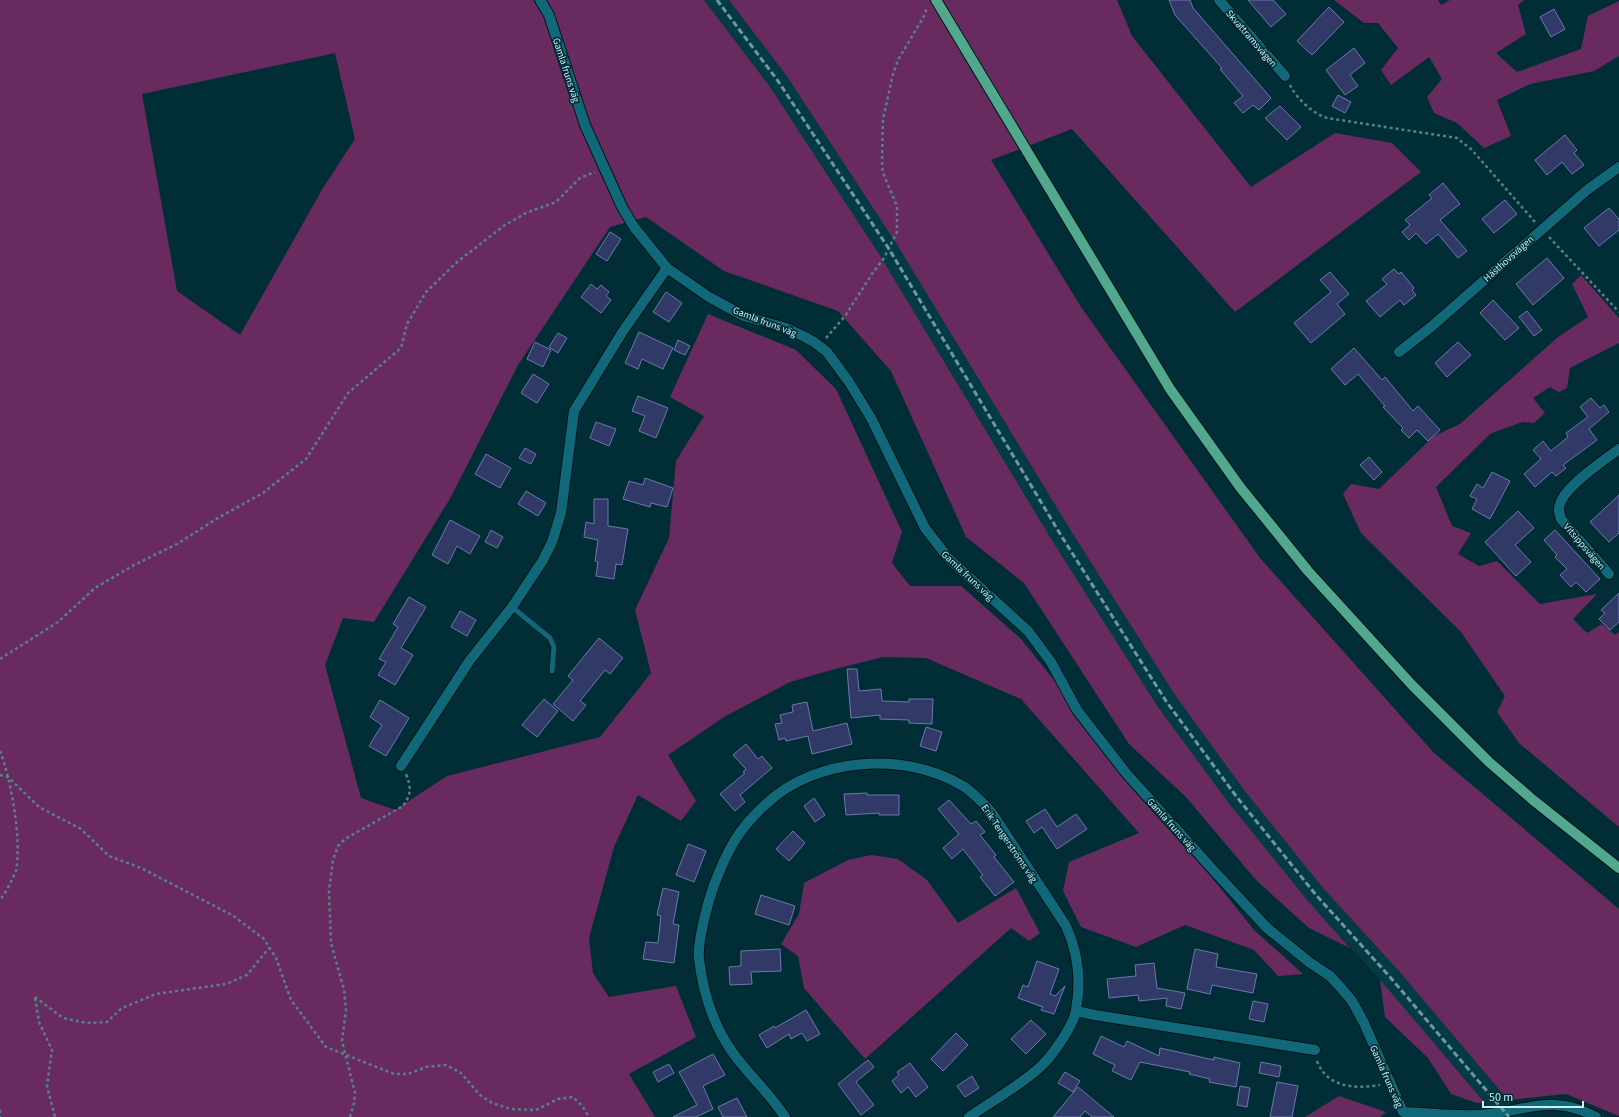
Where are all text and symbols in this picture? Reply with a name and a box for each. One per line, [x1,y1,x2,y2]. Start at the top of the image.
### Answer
street label: Skvattramsvägen [1222,7,1280,70]
street label: Gamla fruns väg [549,36,583,104]
street label: Hästhovsvägen [1480,232,1537,285]
street label: Gamla fruns väg [731,303,798,340]
street label: Vitsippsvägen [1560,520,1608,573]
street label: Gamla fruns väg [938,548,997,604]
street label: Gamla fruns väg [1144,795,1199,854]
street label: Erik Tengerströms väg [978,802,1041,886]
street label: Gamla fruns väg [1366,1043,1406,1110]
scale bar [1483,1083,1583,1109]
text: 50 m [1489,1089,1513,1106]

